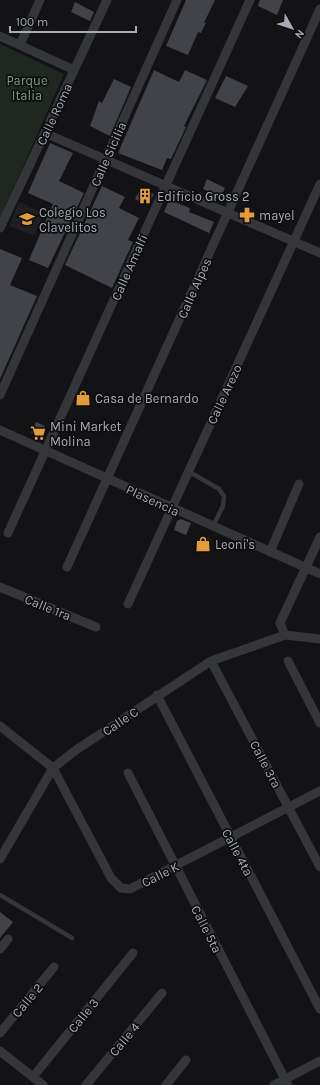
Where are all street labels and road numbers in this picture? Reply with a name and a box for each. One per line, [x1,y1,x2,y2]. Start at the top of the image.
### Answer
street label: Calle Roma [34,81,75,148]
street label: Calle Sicilia [88,120,129,189]
street label: Calle Amalfi [108,232,151,303]
street label: Calle Alpes [175,256,214,321]
street label: Calle Arezo [204,362,245,427]
street label: Plasencia [124,482,182,519]
street label: Calle 1ra [23,591,73,623]
street label: Calle C [99,704,141,739]
street label: Calle 3ra [247,738,284,791]
street label: Calle 4ta [219,826,256,878]
street label: Calle K [139,859,182,890]
street label: Calle 5ta [188,903,225,956]
street label: Calle 2 [9,980,46,1020]
street label: Calle 3 [65,995,102,1036]
street label: Calle 4 [106,1019,143,1059]

